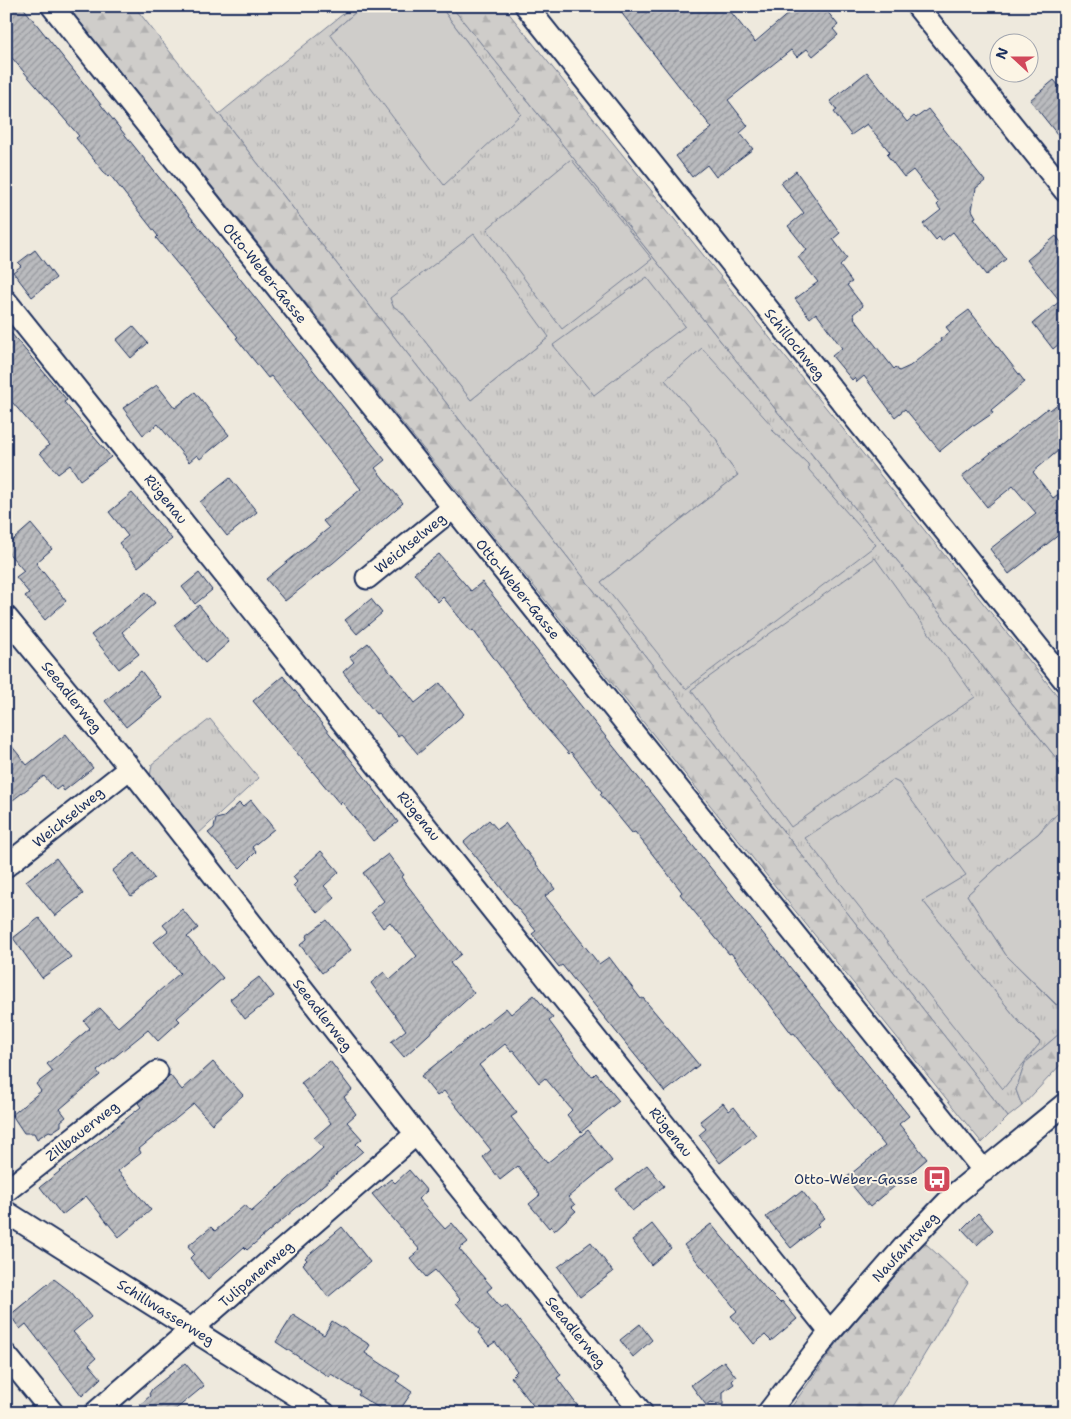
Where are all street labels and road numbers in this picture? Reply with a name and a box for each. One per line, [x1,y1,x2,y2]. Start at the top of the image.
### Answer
street label: Otto-Weber-Gasse [219,219,311,327]
street label: Schillochweg [761,305,829,383]
street label: Rügenau [140,470,192,528]
street label: Weichselweg [371,509,449,577]
street label: Otto-Weber-Gasse [472,535,564,643]
street label: Seeadlerweg [38,657,106,737]
street label: Weichselweg [29,783,107,851]
street label: Rügenau [393,787,445,845]
street label: Seeadlerweg [289,975,357,1055]
street label: Zillbauerweg [42,1097,122,1165]
street label: Rügenau [645,1103,697,1161]
street label: Naufahrtweg [868,1208,942,1286]
street label: Tulipanenweg [215,1237,297,1311]
street label: Schillwasserweg [114,1275,218,1349]
street label: Seeadlerweg [542,1292,610,1372]

